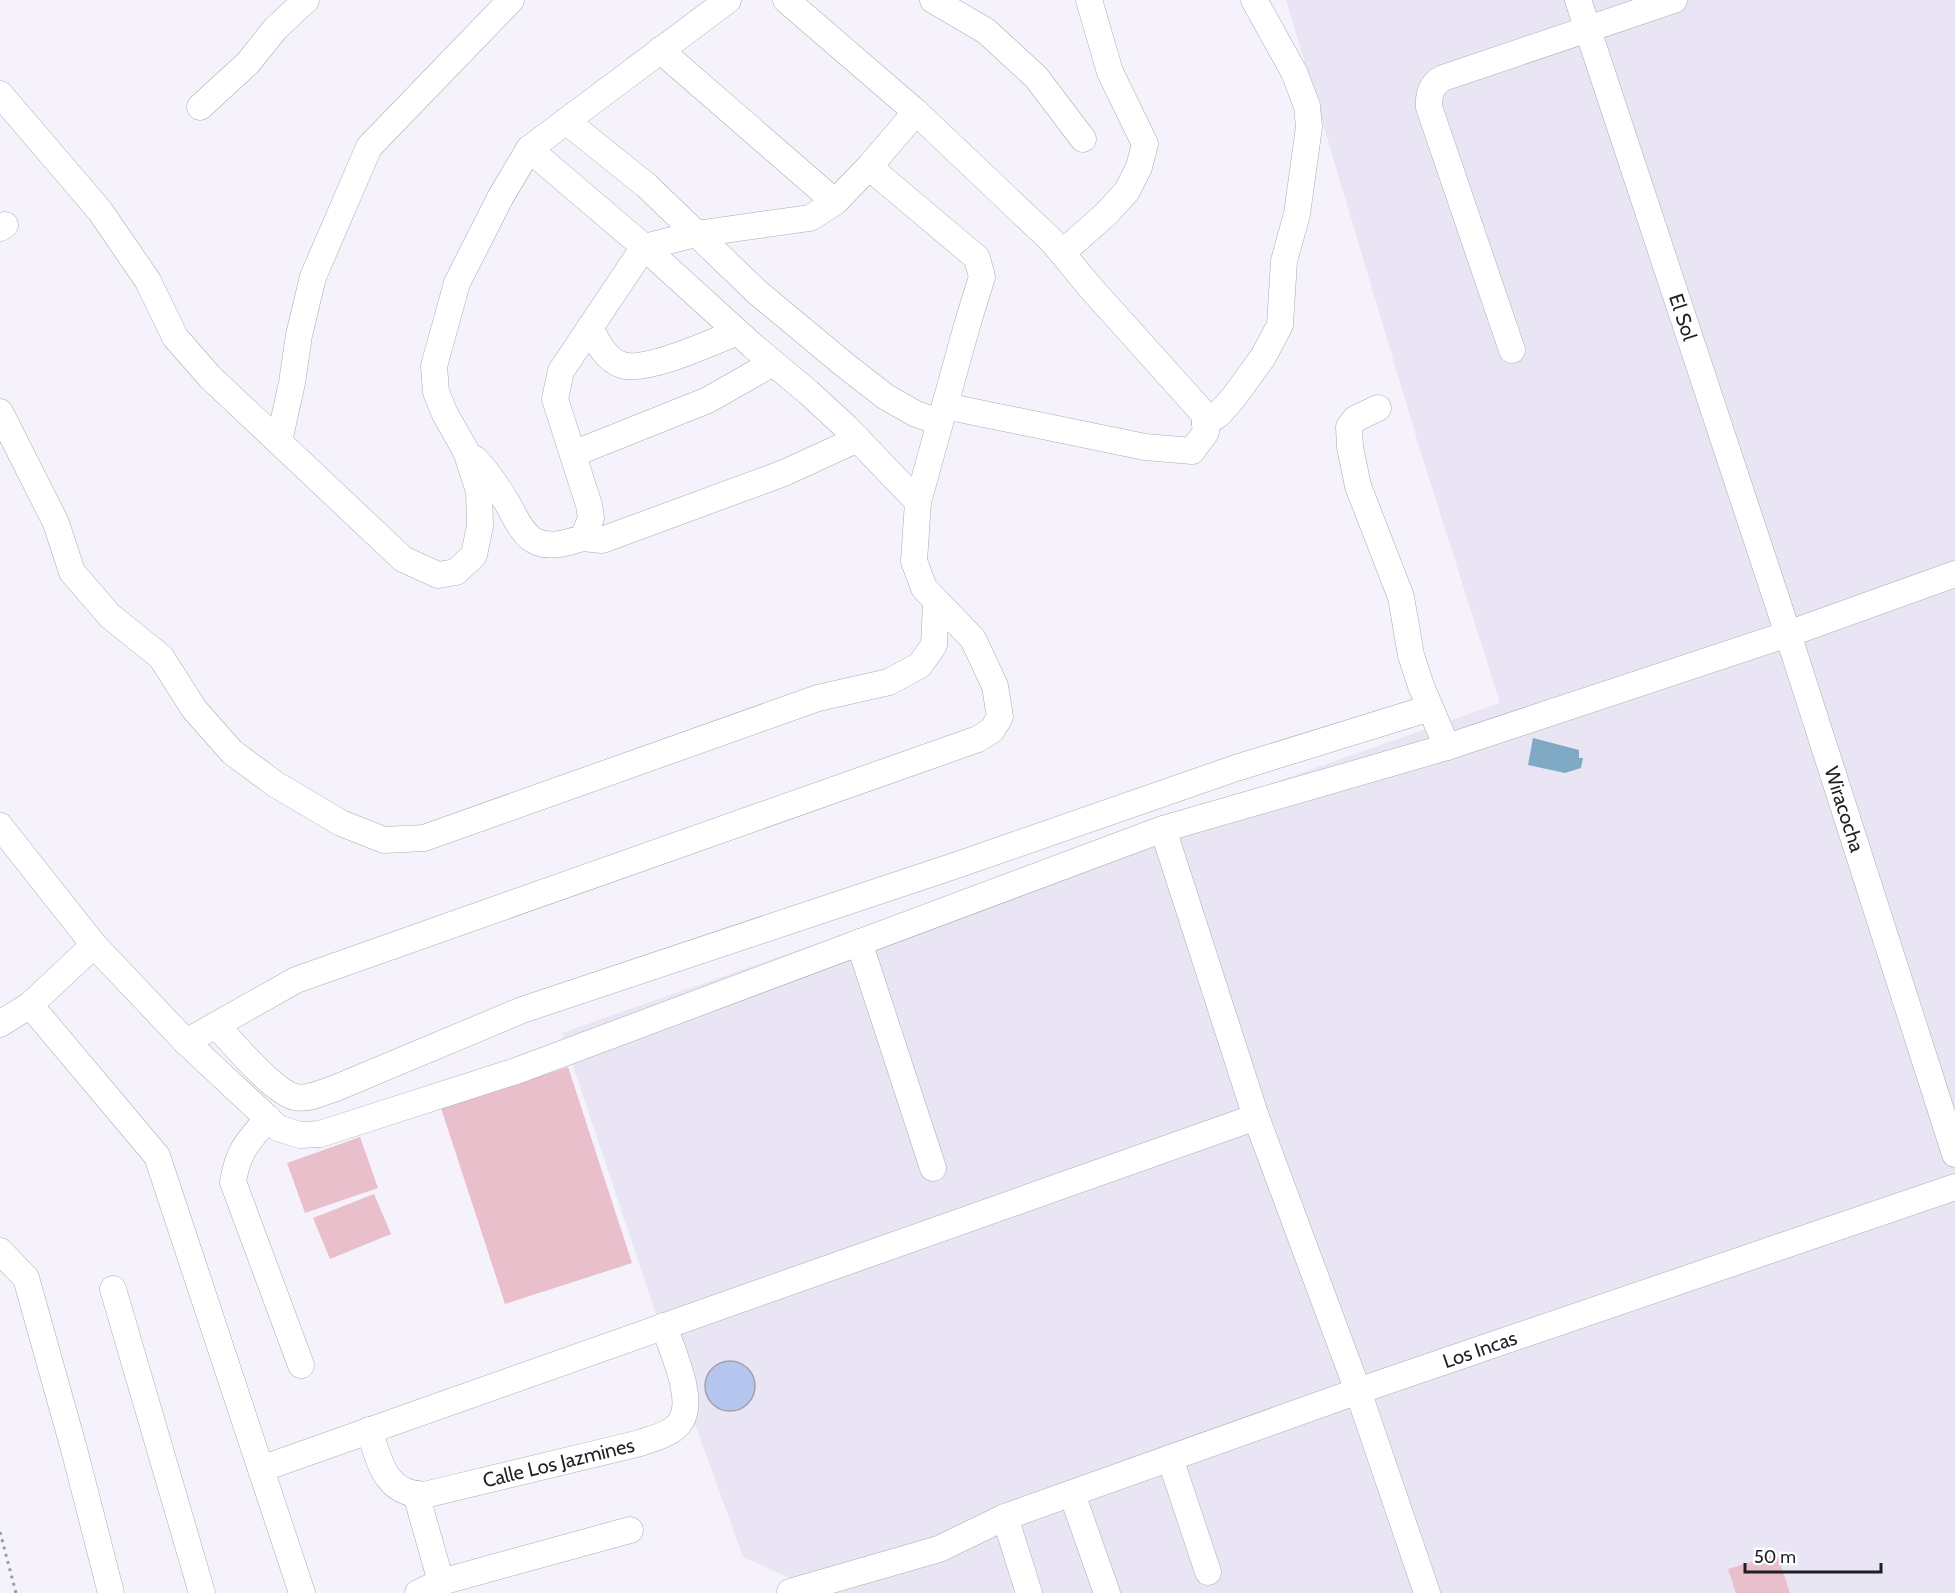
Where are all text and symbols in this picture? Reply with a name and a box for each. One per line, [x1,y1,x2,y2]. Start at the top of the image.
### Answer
street label: El Sol [1664,291,1702,344]
street label: Wiracocha [1819,764,1869,855]
street label: Los Incas [1440,1326,1520,1373]
street label: Calle Los Jazmines [480,1433,637,1492]
scale bar [1745,1536,1882,1574]
text: 50 m [1754,1546,1796,1568]

